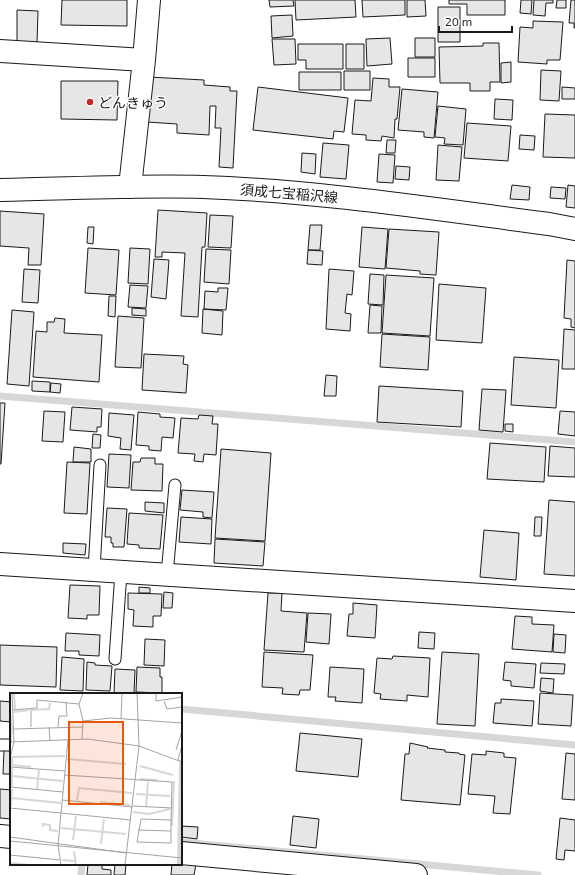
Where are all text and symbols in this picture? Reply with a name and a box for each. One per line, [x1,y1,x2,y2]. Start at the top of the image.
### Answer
scale bar [439,8,512,34]
text: 20 m [445,14,472,28]
place label: どんきゅう [98,94,168,111]
marker: どんきゅう [85,97,95,107]
street label: 須成七宝稲沢線 [239,180,339,206]
inset map [10,693,182,865]

